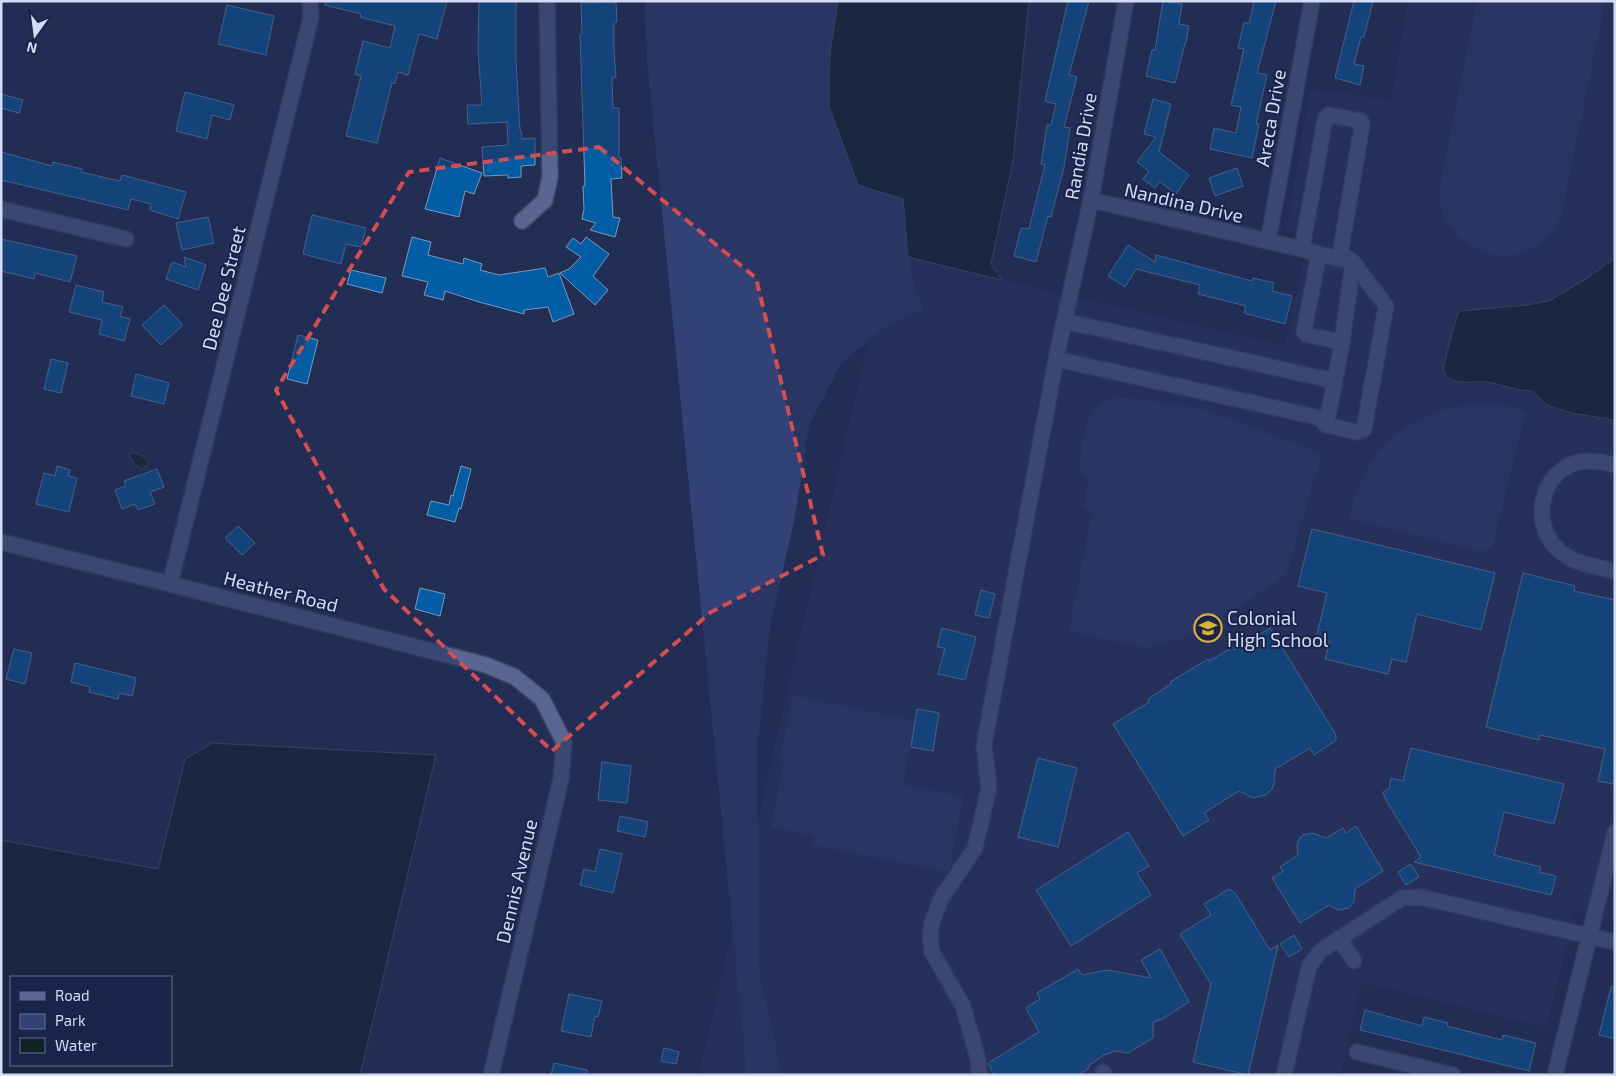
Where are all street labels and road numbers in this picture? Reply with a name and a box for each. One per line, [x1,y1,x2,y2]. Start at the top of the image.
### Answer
street label: Areca Drive [1250,68,1290,168]
street label: Randia Drive [1059,91,1101,201]
street label: Nandina Drive [1122,177,1246,227]
street label: Dee Dee Street [196,223,250,353]
street label: Heather Road [221,566,341,616]
street label: Dennis Avenue [491,817,541,945]

